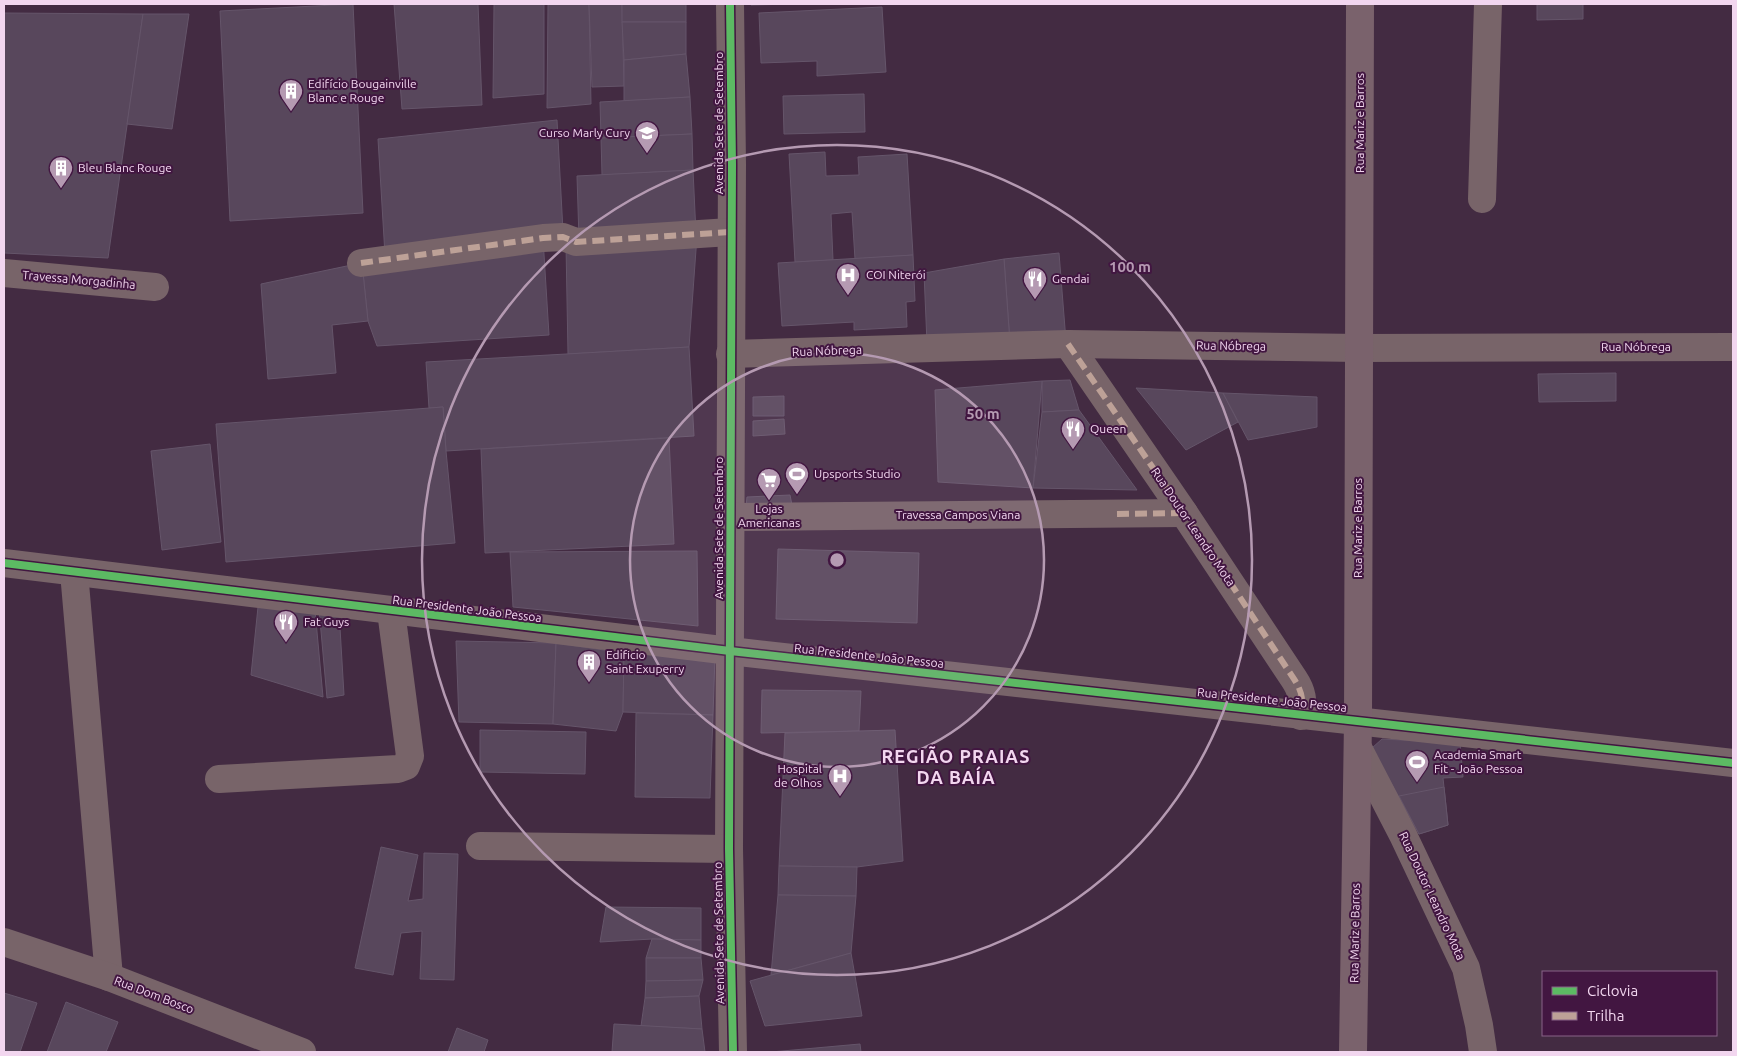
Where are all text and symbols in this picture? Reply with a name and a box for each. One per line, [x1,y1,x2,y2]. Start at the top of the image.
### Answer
street label: Avenida Sete de Setembro [712,52,725,194]
street label: Rua Mariz e Barros [1353,73,1366,173]
place label: Edifício Bougainville Blanc e Rouge [308,77,417,104]
building icon: Edifício Bougainville Blanc e Rouge [278,78,304,112]
school or university icon: Curso Marly Cury [634,120,660,154]
place label: Curso Marly Cury [539,126,630,139]
building icon: Bleu Blanc Rouge [48,155,74,189]
place label: Bleu Blanc Rouge [78,161,172,174]
text: 100 m [1109,258,1151,275]
hospital icon: COI Niterói [835,262,861,296]
restaurant icon: Gendai [1022,266,1048,300]
street label: Travessa Morgadinha [22,268,136,291]
place label: COI Niterói [866,268,926,281]
place label: Gendai [1052,272,1090,285]
street label: Rua Nóbrega [1196,338,1266,353]
street label: Rua Nóbrega [1601,340,1671,353]
street label: Rua Nóbrega [792,343,862,358]
text: 50 m [966,405,1000,422]
restaurant icon: Queen [1060,416,1086,450]
place label: Queen [1090,422,1126,435]
street label: Avenida Sete de Setembro [712,457,725,599]
sports icon: Upsports Studio [784,461,810,495]
street label: Rua Doutor Leandro Mota [1149,465,1238,588]
supermarket icon: Lojas Americanas [756,467,782,501]
place label: Upsports Studio [814,467,901,480]
street label: Rua Mariz e Barros [1351,478,1364,578]
place label: Lojas Americanas [738,502,800,529]
street label: Travessa Campos Viana [896,508,1020,521]
centre of rings [828,551,846,569]
street label: Rua Presidente João Pessoa [392,593,542,624]
restaurant icon: Fat Guys [273,609,299,643]
place label: Fat Guys [304,615,349,628]
street label: Rua Presidente João Pessoa [794,641,944,670]
place label: Edificio Saint Exuperry [606,648,684,675]
building icon: Edificio Saint Exuperry [576,649,602,683]
street label: Rua Presidente João Pessoa [1197,685,1347,714]
district label: REGIÃO PRAIAS DA BAÍA [881,746,1031,787]
place label: Academia Smart Fit - João Pessoa [1434,748,1523,775]
sports icon: Academia Smart Fit - João Pessoa [1404,749,1430,783]
place label: Hospital de Olhos [774,762,822,789]
hospital icon: Hospital de Olhos [827,763,853,797]
street label: Rua Doutor Leandro Mota [1397,830,1468,962]
street label: Avenida Sete de Setembro [711,862,726,1004]
street label: Rua Mariz e Barros [1347,883,1362,983]
legend [1542,971,1717,1036]
street label: Rua Dom Bosco [113,973,196,1016]
text: Ciclovia [1587,982,1638,999]
text: Trilha [1587,1007,1624,1024]

